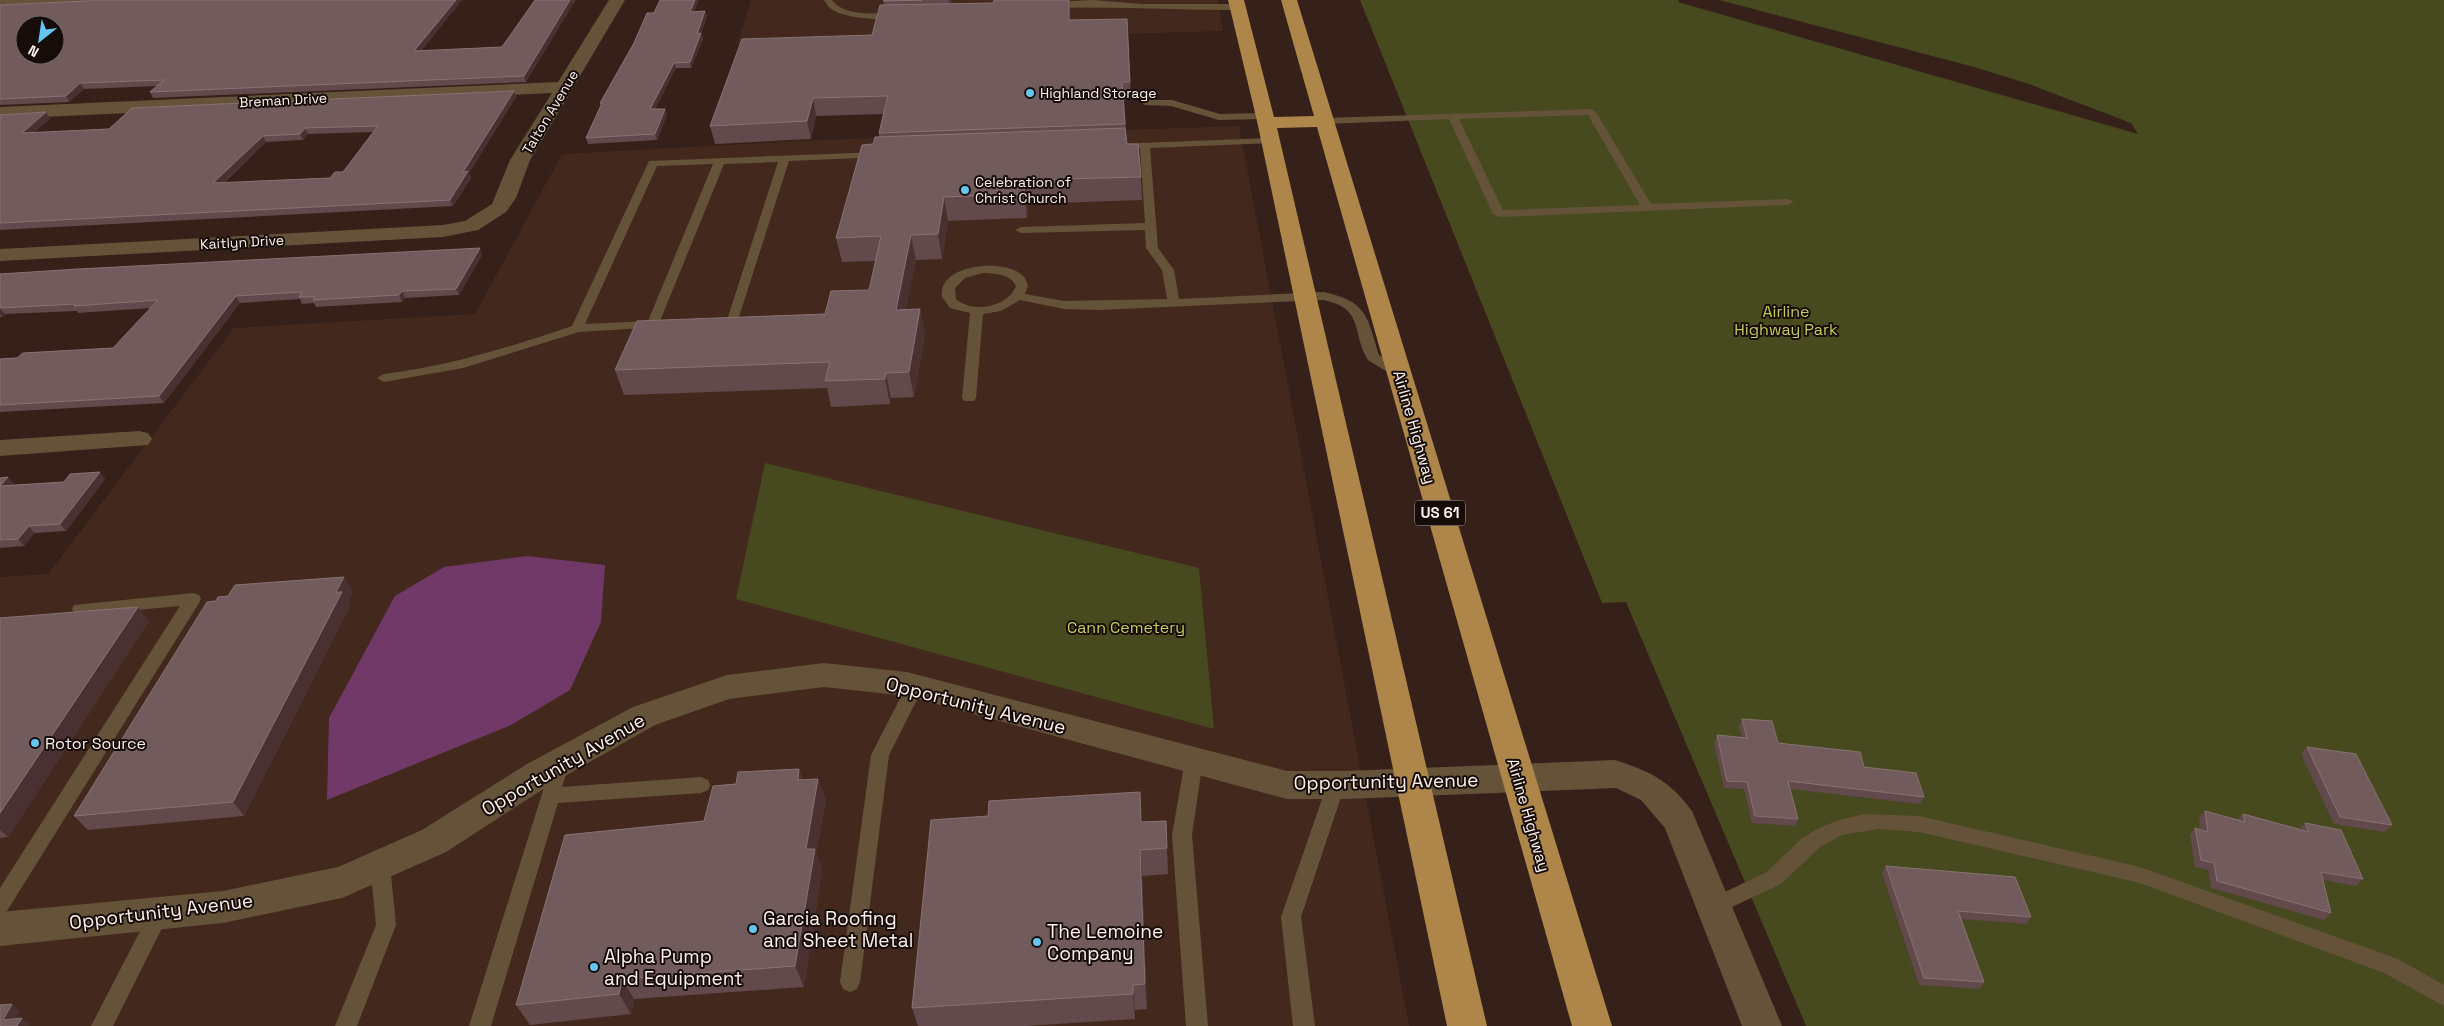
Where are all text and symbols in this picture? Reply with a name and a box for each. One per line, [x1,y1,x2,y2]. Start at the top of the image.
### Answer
north arrow [15,15,65,65]
text: N [25,41,42,61]
street label: Talton Avenue [518,67,582,157]
place label: Highland Storage [1040,84,1156,102]
marker: Highland Storage [1024,87,1036,99]
street label: Breman Drive [238,89,328,111]
place label: Celebration of Christ Church [975,173,1071,207]
marker: Celebration of Christ Church [959,184,971,196]
street label: Kaitlyn Drive [199,231,285,253]
park label: Airline Highway Park [1734,301,1838,340]
street label: Airline Highway [1388,368,1441,486]
road number: US 61 [1415,500,1465,526]
park label: Cann Cemetery [1067,617,1185,638]
street label: Opportunity Avenue [883,671,1069,740]
street label: Opportunity Avenue [477,707,650,821]
place label: Rotor Source [45,733,146,754]
marker: Rotor Source [29,737,41,749]
street label: Airline Highway [1502,756,1555,874]
street label: Opportunity Avenue [1293,767,1479,796]
street label: Opportunity Avenue [68,888,254,935]
place label: Garcia Roofing and Sheet Metal [763,906,913,953]
place label: The Lemoine Company [1047,919,1163,966]
marker: Garcia Roofing and Sheet Metal [747,923,759,935]
marker: The Lemoine Company [1031,936,1043,948]
place label: Alpha Pump and Equipment [604,944,743,991]
marker: Alpha Pump and Equipment [588,961,600,973]

